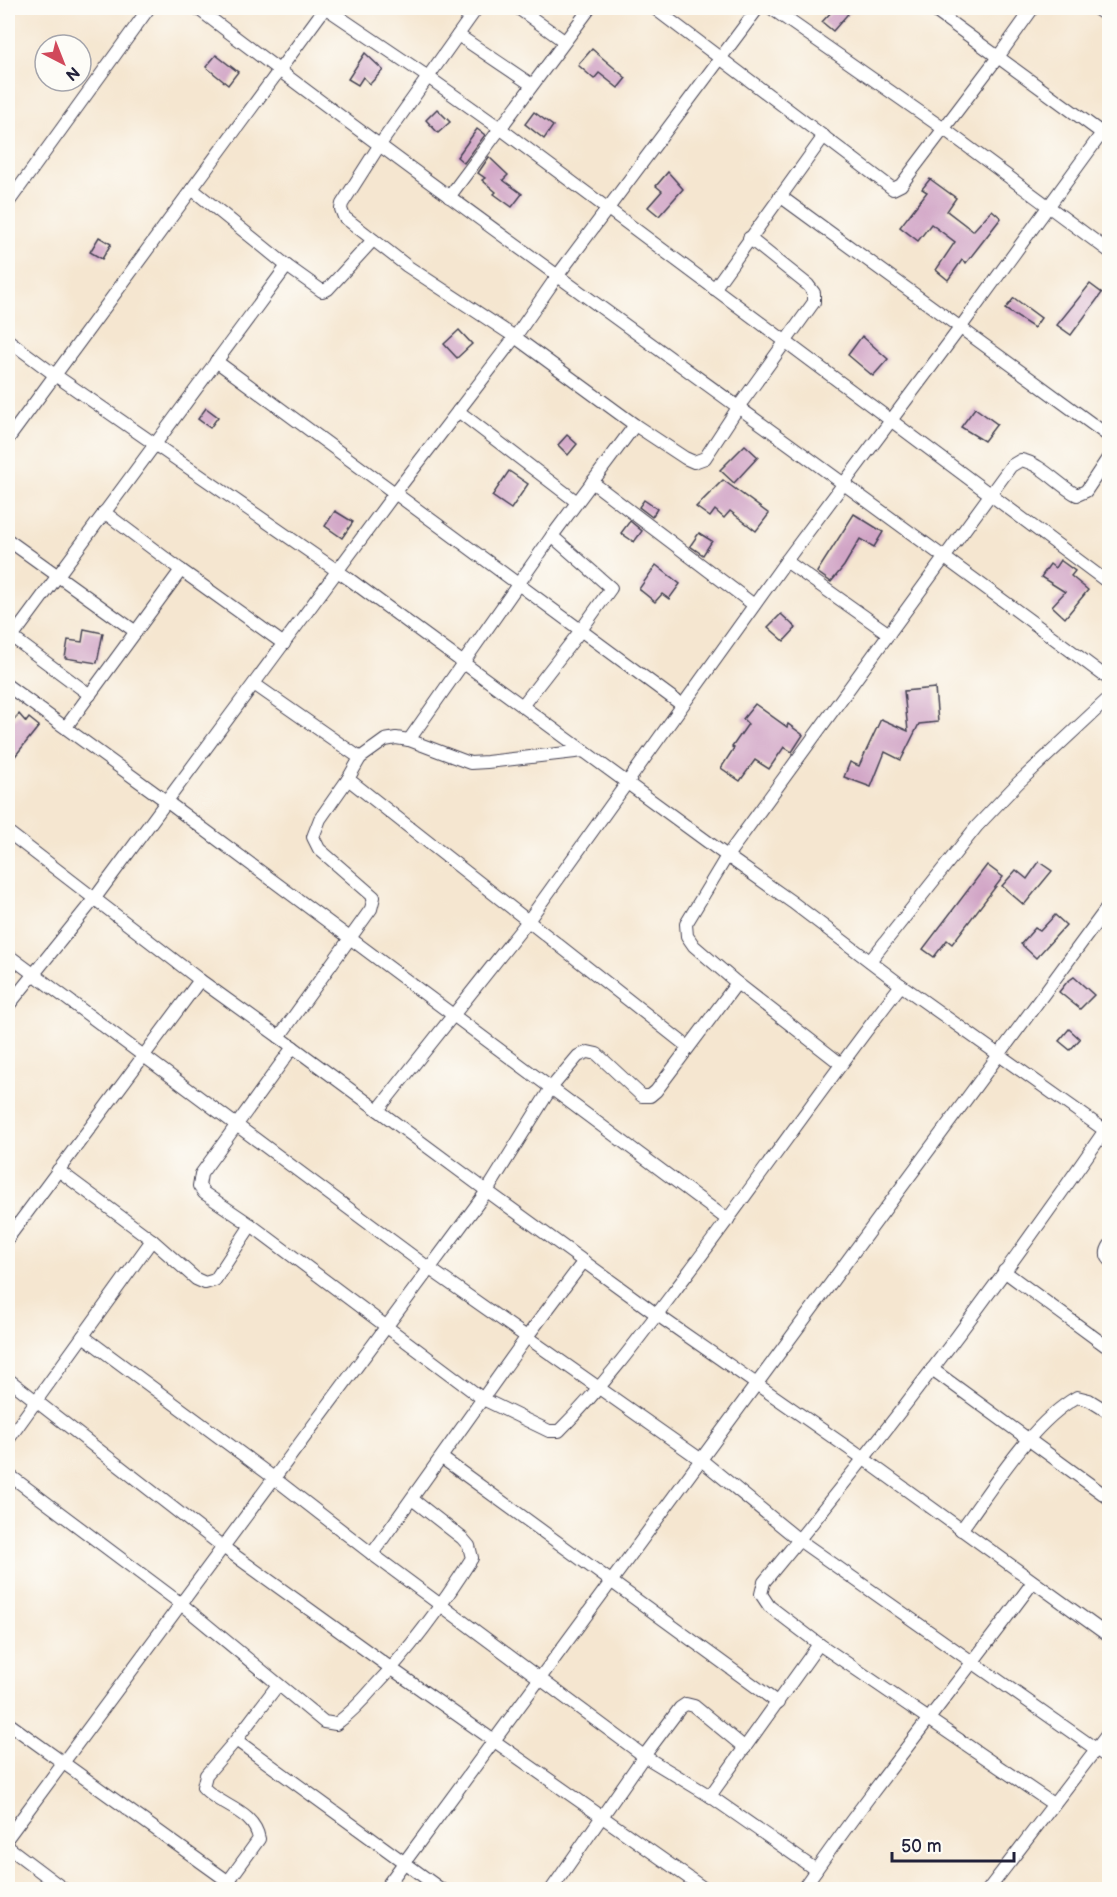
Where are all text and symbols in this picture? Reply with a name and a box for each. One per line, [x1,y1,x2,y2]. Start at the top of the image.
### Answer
north arrow [33,33,93,93]
text: N [61,62,83,84]
scale bar [892,1825,1014,1863]
text: 50 m [901,1836,942,1857]

